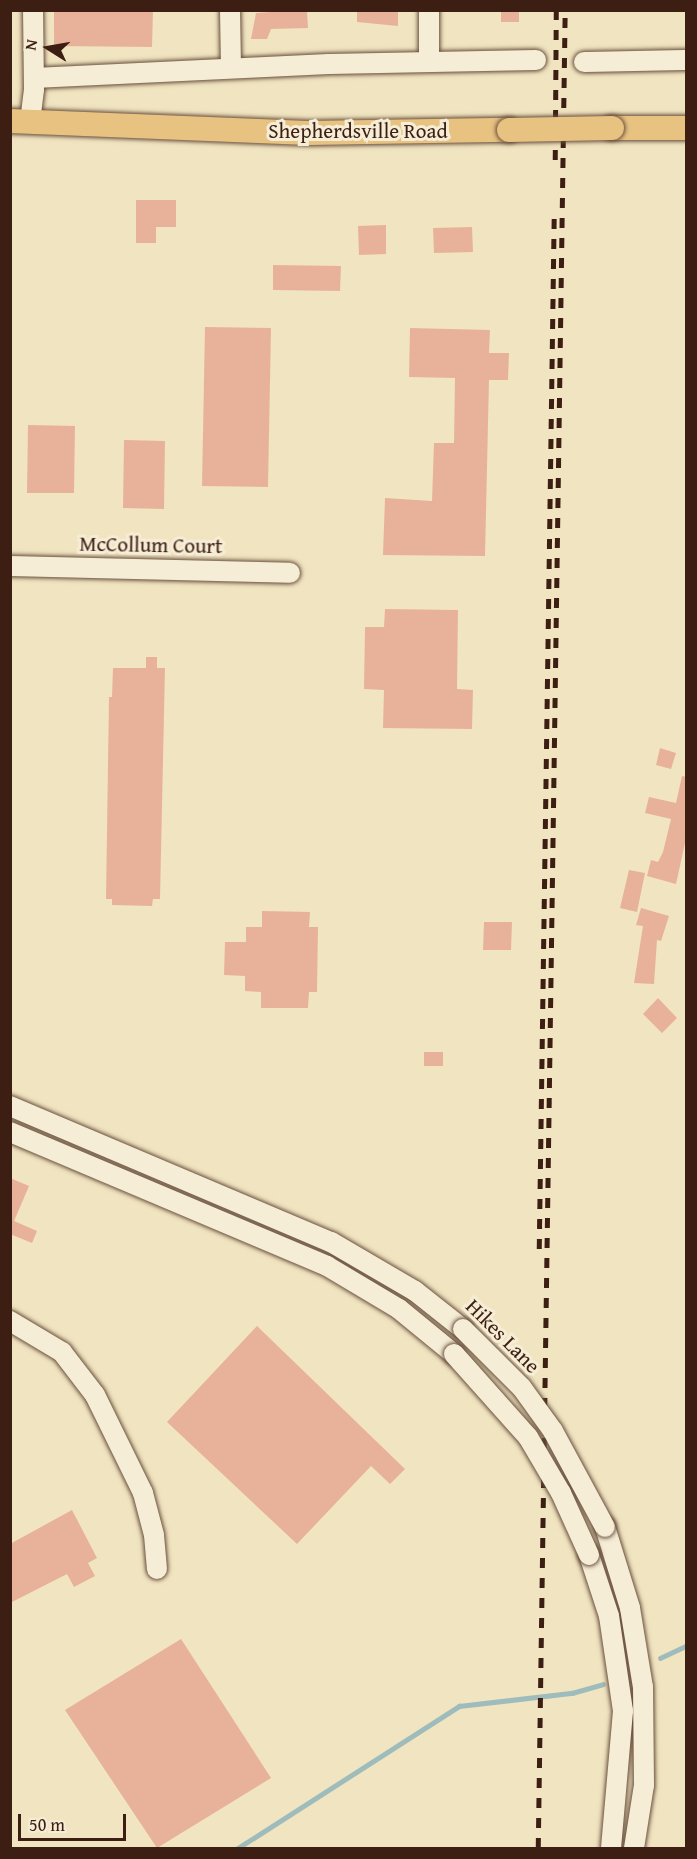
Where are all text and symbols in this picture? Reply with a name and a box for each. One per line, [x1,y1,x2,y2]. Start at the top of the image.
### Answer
north arrow [18,18,78,78]
text: N [18,37,43,52]
street label: Shepherdsville Road [268,118,448,144]
street label: McCollum Court [79,531,223,559]
street label: Hikes Lane [461,1294,545,1378]
scale bar [21,1802,129,1840]
text: 50 m [29,1811,65,1838]

